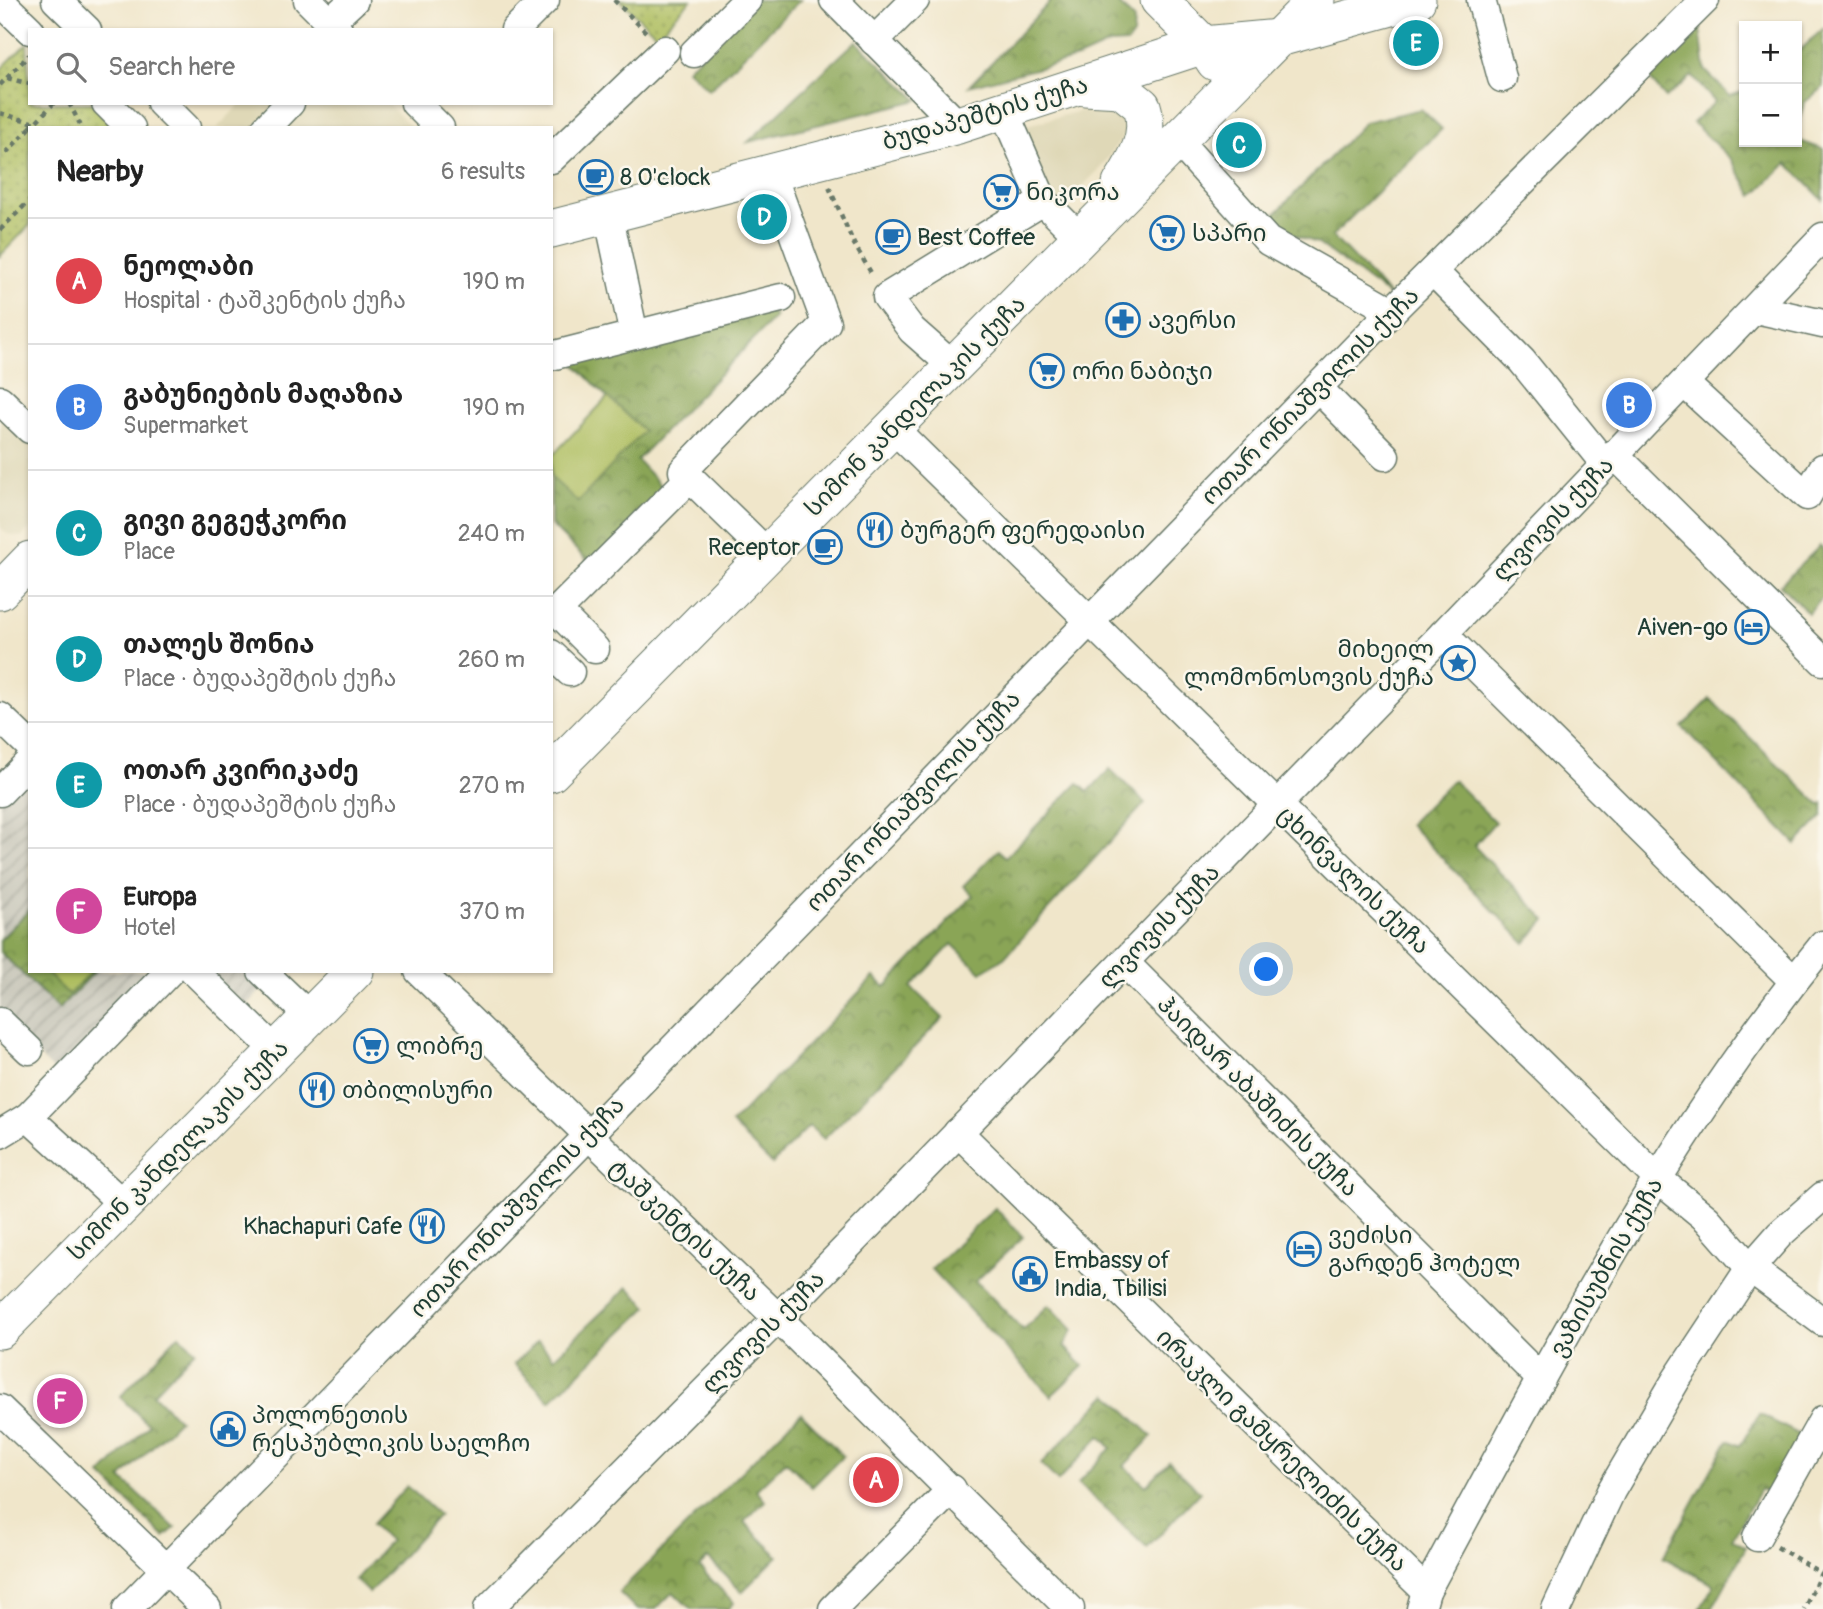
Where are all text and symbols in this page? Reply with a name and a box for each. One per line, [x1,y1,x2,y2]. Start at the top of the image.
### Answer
pin: E [1393,17,1439,69]
map controls [1739,21,1802,147]
button: + [1739,21,1802,84]
search box [28,28,553,105]
icon: search [52,48,90,86]
text: Search here [108,51,235,83]
street label: ბუდაპეშტის ქუჩა [879,70,1091,157]
button: − [1739,84,1802,147]
pin: C [1216,119,1262,171]
text: Nearby [56,153,143,190]
text: 6 results [441,157,525,186]
cafe icon: 8 O'clock [577,158,615,196]
place label: 8 O'clock [620,163,710,192]
supermarket icon: ნიკორა [982,173,1020,211]
place label: ნიკორა [1026,178,1120,207]
pin: D [741,191,787,243]
supermarket icon: სპარი [1148,214,1186,252]
cafe icon: Best Coffee [874,218,912,256]
place label: სპარი [1192,219,1267,248]
place label: Best Coffee [917,223,1035,252]
text: ნეოლაბი [123,251,254,283]
text: A [72,267,86,296]
text: 190 m [463,267,525,296]
street label: ოთარ ონიაშვილის ქუჩა [1195,281,1425,511]
text: Hospital · ტაშკენტის ქუჩა [123,286,406,315]
street label: სიმონ კანდელაკის ქუჩა [799,290,1032,523]
pharmacy icon: ავერსი [1104,301,1142,339]
place label: ავერსი [1148,306,1236,335]
supermarket icon: ორი ნაბიჯი [1028,352,1066,390]
place label: ორი ნაბიჯი [1072,357,1213,386]
text: გაბუნიების მაღაზია [123,379,403,411]
pin: B [1606,379,1652,431]
text: B [72,393,86,422]
text: 190 m [463,393,525,422]
text: Supermarket [123,411,248,440]
street label: ლვოვის ქუჩა [1487,451,1620,588]
text: გივი გეგეჭკორი [123,505,347,537]
restaurant icon: ბურგერ ფერედაისი [856,511,894,549]
place label: ბურგერ ფერედაისი [900,516,1145,545]
text: C [72,519,86,548]
text: 240 m [458,519,525,548]
cafe icon: Receptor [806,528,844,566]
place label: Receptor [708,533,800,562]
text: Place [123,537,175,566]
hotel icon: Aiven-go [1733,608,1771,646]
place label: Aiven-go [1637,613,1728,642]
text: თალეს შონია [123,629,315,661]
place label: მიხეილ ლომონოსოვის ქუჩა [1184,635,1434,692]
place icon: მიხეილ ლომონოსოვის ქუჩა [1439,644,1477,682]
text: D [72,645,86,674]
text: 260 m [458,645,525,674]
text: Place · ბუდაპეშტის ქუჩა [123,664,396,693]
street label: ოთარ ონიაშვილის ქუჩა [800,685,1027,918]
text: ოთარ კვირიკაძე [123,755,359,787]
text: E [73,771,85,800]
text: 270 m [459,771,525,800]
text: Place · ბუდაპეშტის ქუჩა [123,790,396,819]
street label: ცხინვალის ქუჩა [1271,800,1436,960]
street label: ლვოვის ქუჩა [1093,858,1226,995]
text: Europa [123,881,197,913]
text: F [72,897,86,926]
text: 370 m [459,897,525,926]
text: Hotel [123,913,176,942]
your location [1249,952,1283,986]
street label: ჰაიდარ აბაშიძის ქუჩა [1151,990,1364,1203]
supermarket icon: ლიბრე [352,1027,390,1065]
place label: ლიბრე [396,1032,484,1061]
street label: სიმონ კანდელაკის ქუჩა [62,1034,295,1267]
restaurant icon: თბილისური [298,1071,336,1109]
place label: თბილისური [342,1076,493,1105]
street label: ოთარ ონიაშვილის ქუჩა [404,1091,631,1324]
street label: ტაშკენტის ქუჩა [603,1153,766,1308]
street label: ვაზისუბნის ქუჩა [1543,1173,1669,1362]
restaurant icon: Khachapuri Cafe [408,1207,446,1245]
place label: Khachapuri Cafe [243,1212,402,1241]
place label: ვეძისი გარდენ ჰოტელ [1328,1221,1520,1278]
hotel icon: ვეძისი გარდენ ჰოტელ [1285,1230,1323,1268]
place label: Embassy of India, Tbilisi [1054,1246,1171,1303]
public building icon: Embassy of India, Tbilisi [1011,1255,1049,1293]
street label: ლვოვის ქუჩა [696,1265,831,1400]
street label: ირაკლი გამყრელიძის ქუჩა [1150,1323,1413,1578]
pin: F [37,1375,83,1427]
place label: პოლონეთის რესპუბლიკის საელჩო [252,1401,530,1458]
public building icon: პოლონეთის რესპუბლიკის საელჩო [209,1410,247,1448]
pin: A [853,1454,899,1506]

